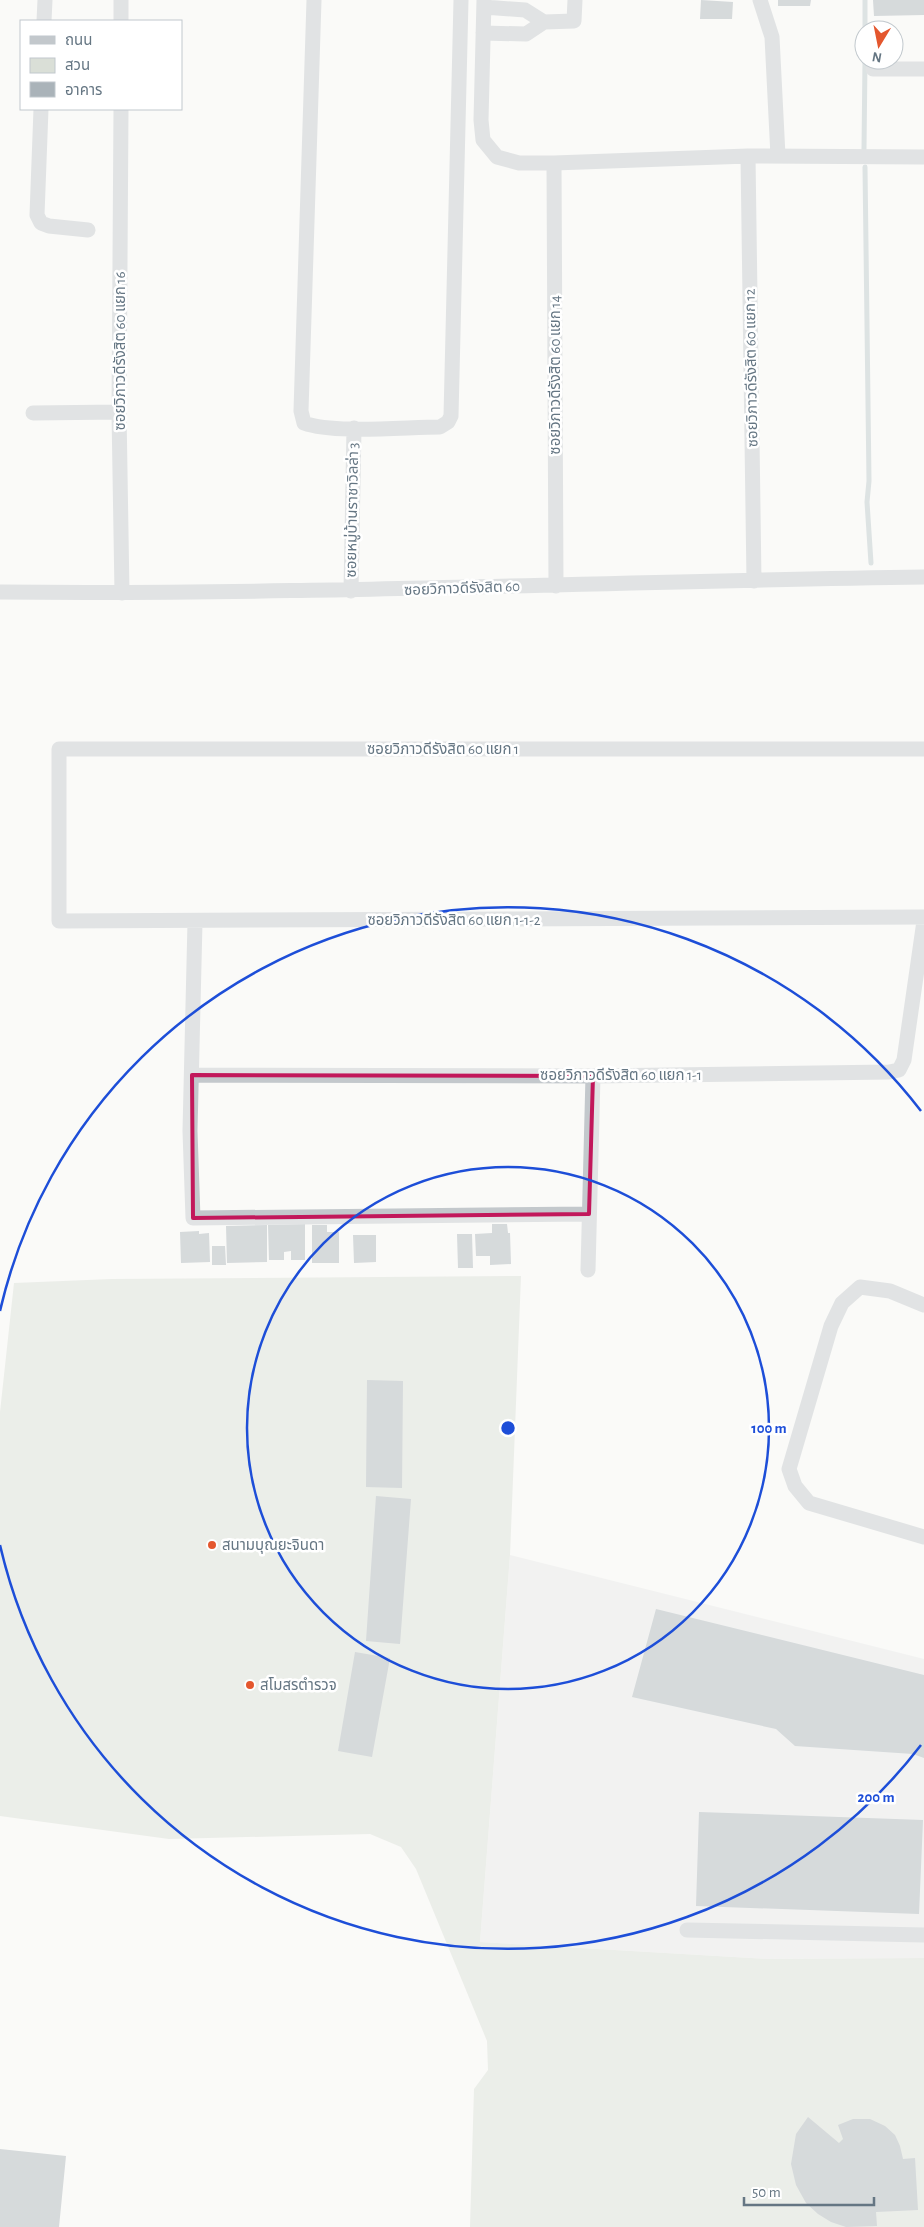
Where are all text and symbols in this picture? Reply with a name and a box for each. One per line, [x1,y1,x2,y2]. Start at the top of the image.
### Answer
legend [20,20,182,110]
north arrow [854,20,904,70]
text: ถนน [65,33,92,48]
text: N [871,49,883,65]
text: สวน [65,58,90,73]
text: อาคาร [65,83,102,98]
street label: ซอยวิภาวดีรังสิต 60 แยก 16 [112,271,128,431]
street label: ซอยวิภาวดีรังสิต 60 แยก 12 [742,288,760,448]
street label: ซอยวิภาวดีรังสิต 60 แยก 14 [547,295,563,455]
street label: ซอยหมู่บ้านราชาวิลล่า 3 [342,442,362,578]
street label: ซอยวิภาวดีรังสิต 60 [404,578,520,598]
street label: ซอยวิภาวดีรังสิต 60 แยก 1 [367,741,519,757]
street label: ซอยวิภาวดีรังสิต 60 แยก 1-1-2 [367,912,541,928]
street label: ซอยวิภาวดีรังสิต 60 แยก 1-1 [540,1067,702,1083]
centre of rings [499,1419,517,1437]
text: 100 m [751,1421,787,1436]
place label: สนามบุณยะจินดา [222,1538,324,1554]
marker: สนามบุณยะจินดา [206,1539,218,1551]
place label: สโมสรตำรวจ [260,1677,337,1693]
marker: สโมสรตำรวจ [244,1679,256,1691]
text: 200 m [857,1790,895,1805]
scale bar [744,2174,874,2206]
text: 50 m [752,2185,781,2200]

